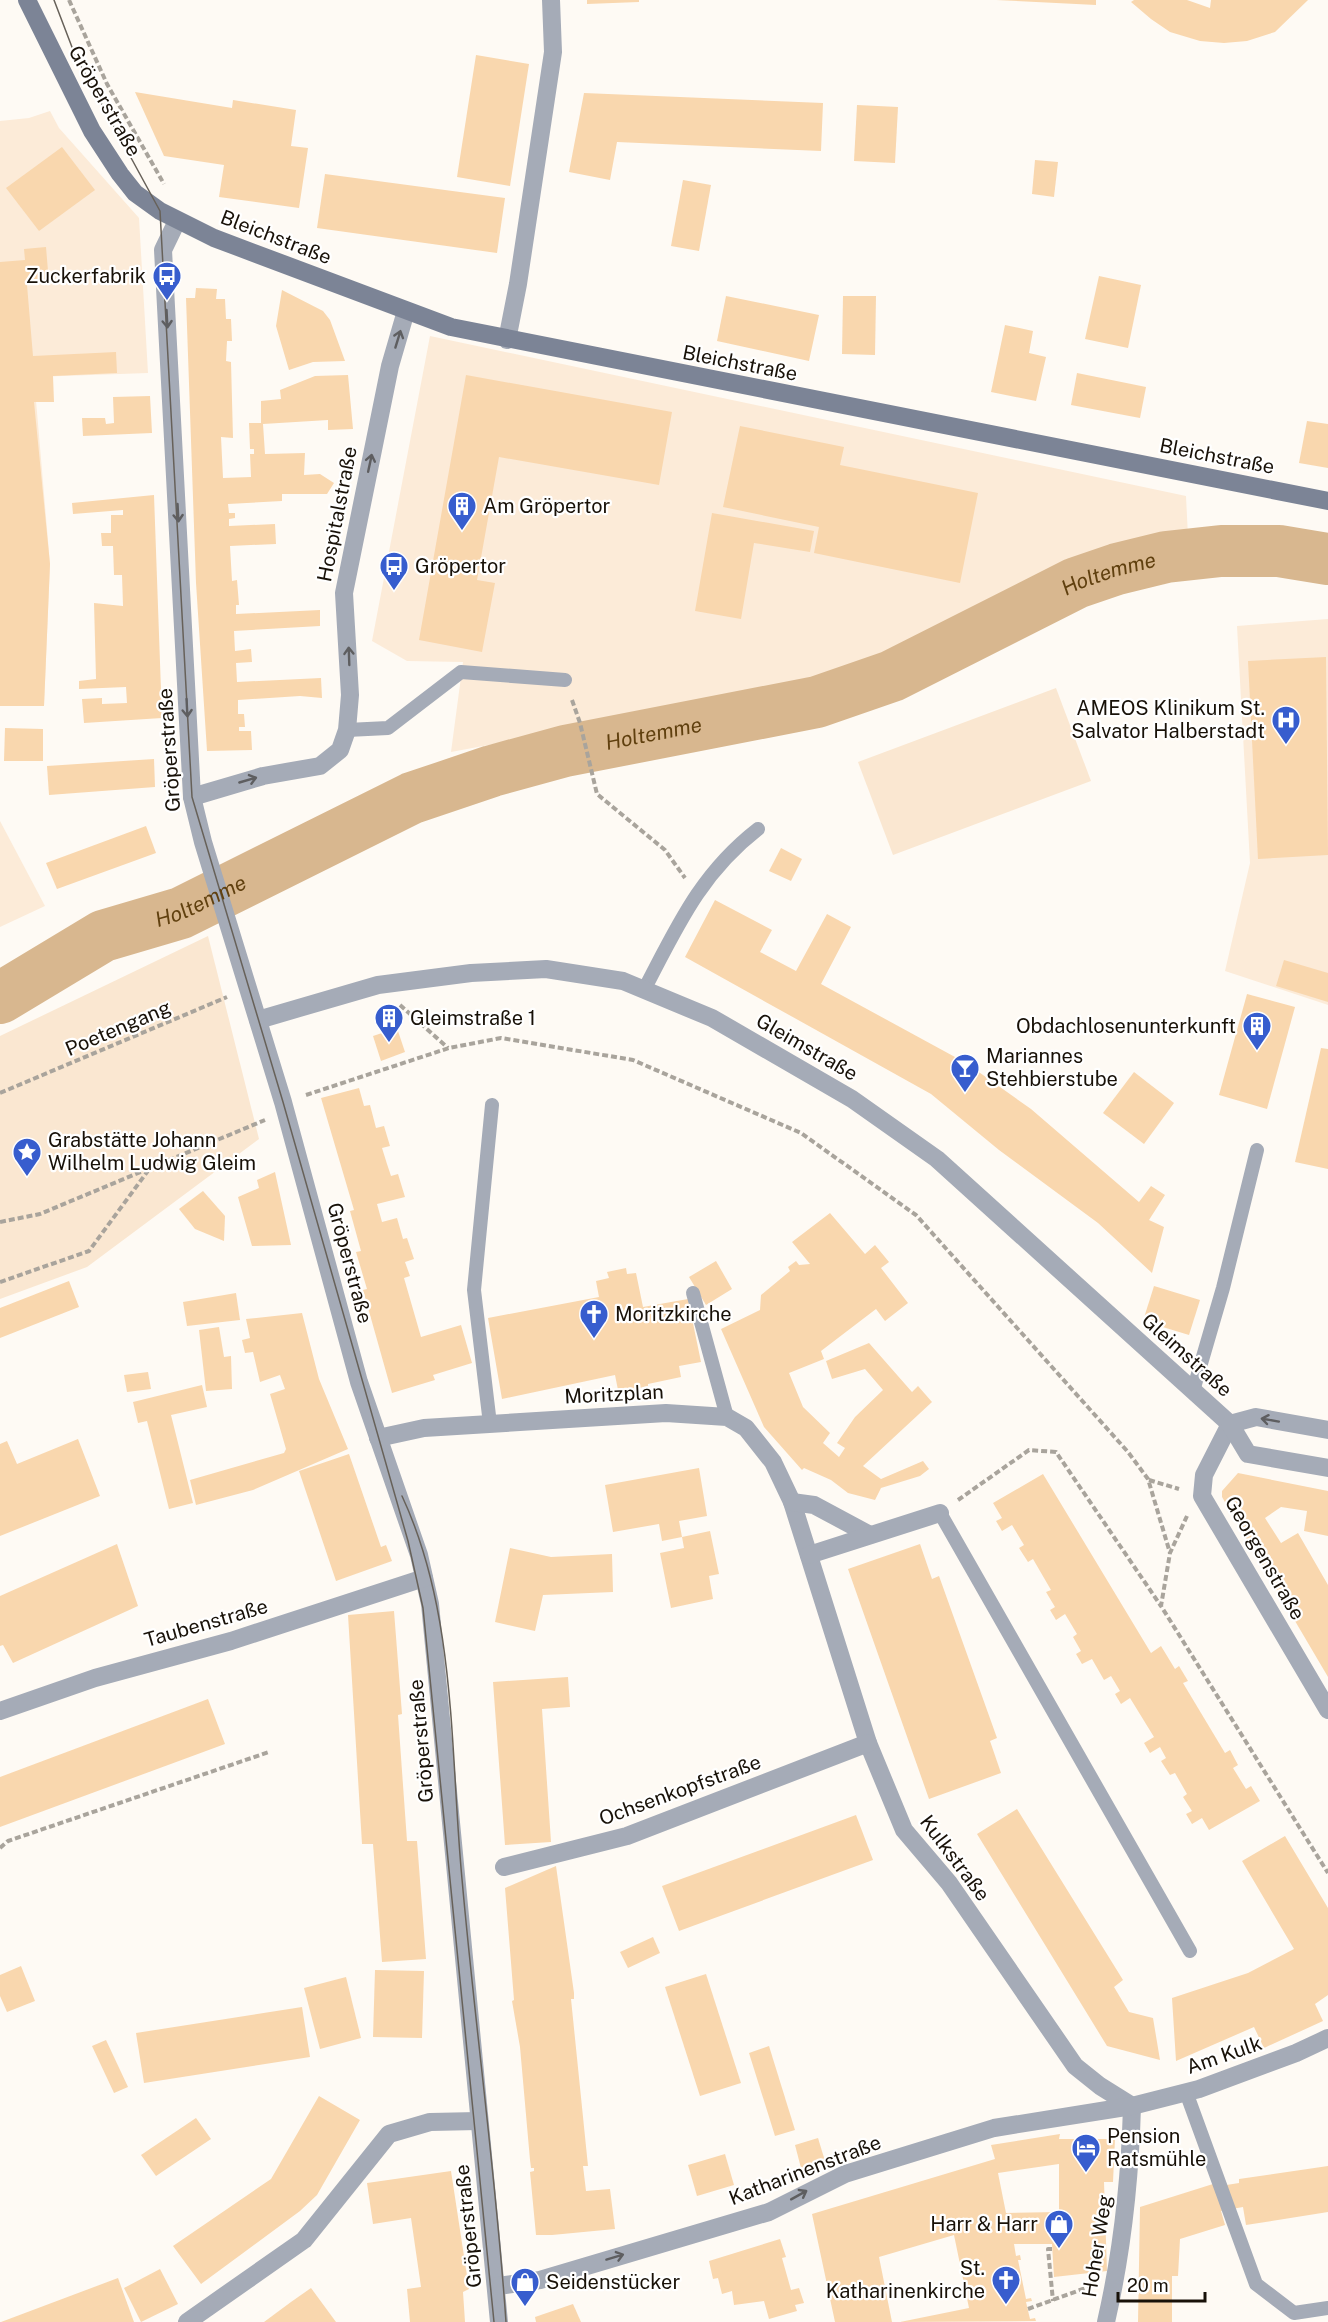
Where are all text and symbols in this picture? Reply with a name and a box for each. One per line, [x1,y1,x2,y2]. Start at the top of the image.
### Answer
street label: Gröperstraße [64,41,146,161]
street label: Bleichstraße [217,205,335,269]
bus stop icon: Zuckerfabrik [151,260,183,302]
place label: Zuckerfabrik [26,264,146,288]
one-way arrow [162,308,173,328]
one-way arrow [393,329,404,348]
street label: Bleichstraße [680,340,800,386]
street label: Bleichstraße [1157,433,1277,479]
street label: Hospitalstraße [312,444,362,584]
one-way arrow [365,454,376,474]
building icon: Am Gröpertor [446,490,478,532]
place label: Am Gröpertor [483,494,611,518]
one-way arrow [173,503,184,523]
water label: Holtemme [1057,547,1158,600]
bus stop icon: Gröpertor [378,550,410,592]
place label: Gröpertor [415,554,506,578]
one-way arrow [343,646,355,666]
street label: Gröperstraße [153,687,185,813]
place label: AMEOS Klinikum St. Salvator Halberstadt [1071,696,1265,743]
one-way arrow [182,698,193,718]
hospital icon: AMEOS Klinikum St. Salvator Halberstadt [1270,704,1302,746]
water label: Holtemme [603,712,704,755]
one-way arrow [238,774,257,785]
water label: Holtemme [152,870,250,932]
street label: Poetengang [62,995,174,1061]
building icon: Gleimstraße 1 [373,1002,405,1044]
place label: Gleimstraße 1 [410,1006,536,1030]
street label: Gleimstraße [752,1008,862,1086]
building icon: Obdachlosenunterkunft [1241,1010,1273,1052]
place label: Obdachlosenunterkunft [1016,1014,1236,1038]
place label: Mariannes Stehbierstube [986,1044,1118,1091]
bar icon: Mariannes Stehbierstube [949,1052,981,1094]
place label: Grabstätte Johann Wilhelm Ludwig Gleim [48,1128,256,1175]
place icon: Grabstätte Johann Wilhelm Ludwig Gleim [11,1136,43,1178]
street label: Gröperstraße [322,1200,378,1326]
church icon: Moritzkirche [578,1298,610,1340]
place label: Moritzkirche [615,1302,732,1326]
street label: Gleimstraße [1137,1308,1237,1402]
street label: Moritzplan [564,1379,664,1409]
one-way arrow [1261,1414,1281,1425]
street label: Georgenstraße [1220,1492,1310,1624]
street label: Taubenstraße [141,1594,271,1652]
street label: Gröperstraße [404,1678,438,1804]
street label: Ochsenkopfstraße [596,1750,764,1830]
street label: Kulkstraße [915,1810,995,1906]
street label: Am Kulk [1183,2031,1265,2079]
place label: Pension Ratsmühle [1107,2124,1206,2171]
street label: Katharinenstraße [726,2130,884,2210]
hotel icon: Pension Ratsmühle [1070,2132,1102,2174]
street label: Gröperstraße [450,2163,486,2289]
one-way arrow [790,2189,808,2200]
street label: Hoher Weg [1077,2193,1117,2299]
shop icon: Harr & Harr [1043,2208,1075,2250]
place label: Harr & Harr [930,2212,1038,2236]
one-way arrow [605,2251,624,2262]
place label: St. Katharinenkirche [826,2256,985,2303]
church icon: St. Katharinenkirche [990,2264,1022,2306]
scale bar [1118,2265,1205,2303]
shop icon: Seidenstücker [509,2266,541,2308]
place label: Seidenstücker [546,2270,680,2294]
text: 20 m [1127,2275,1169,2296]

